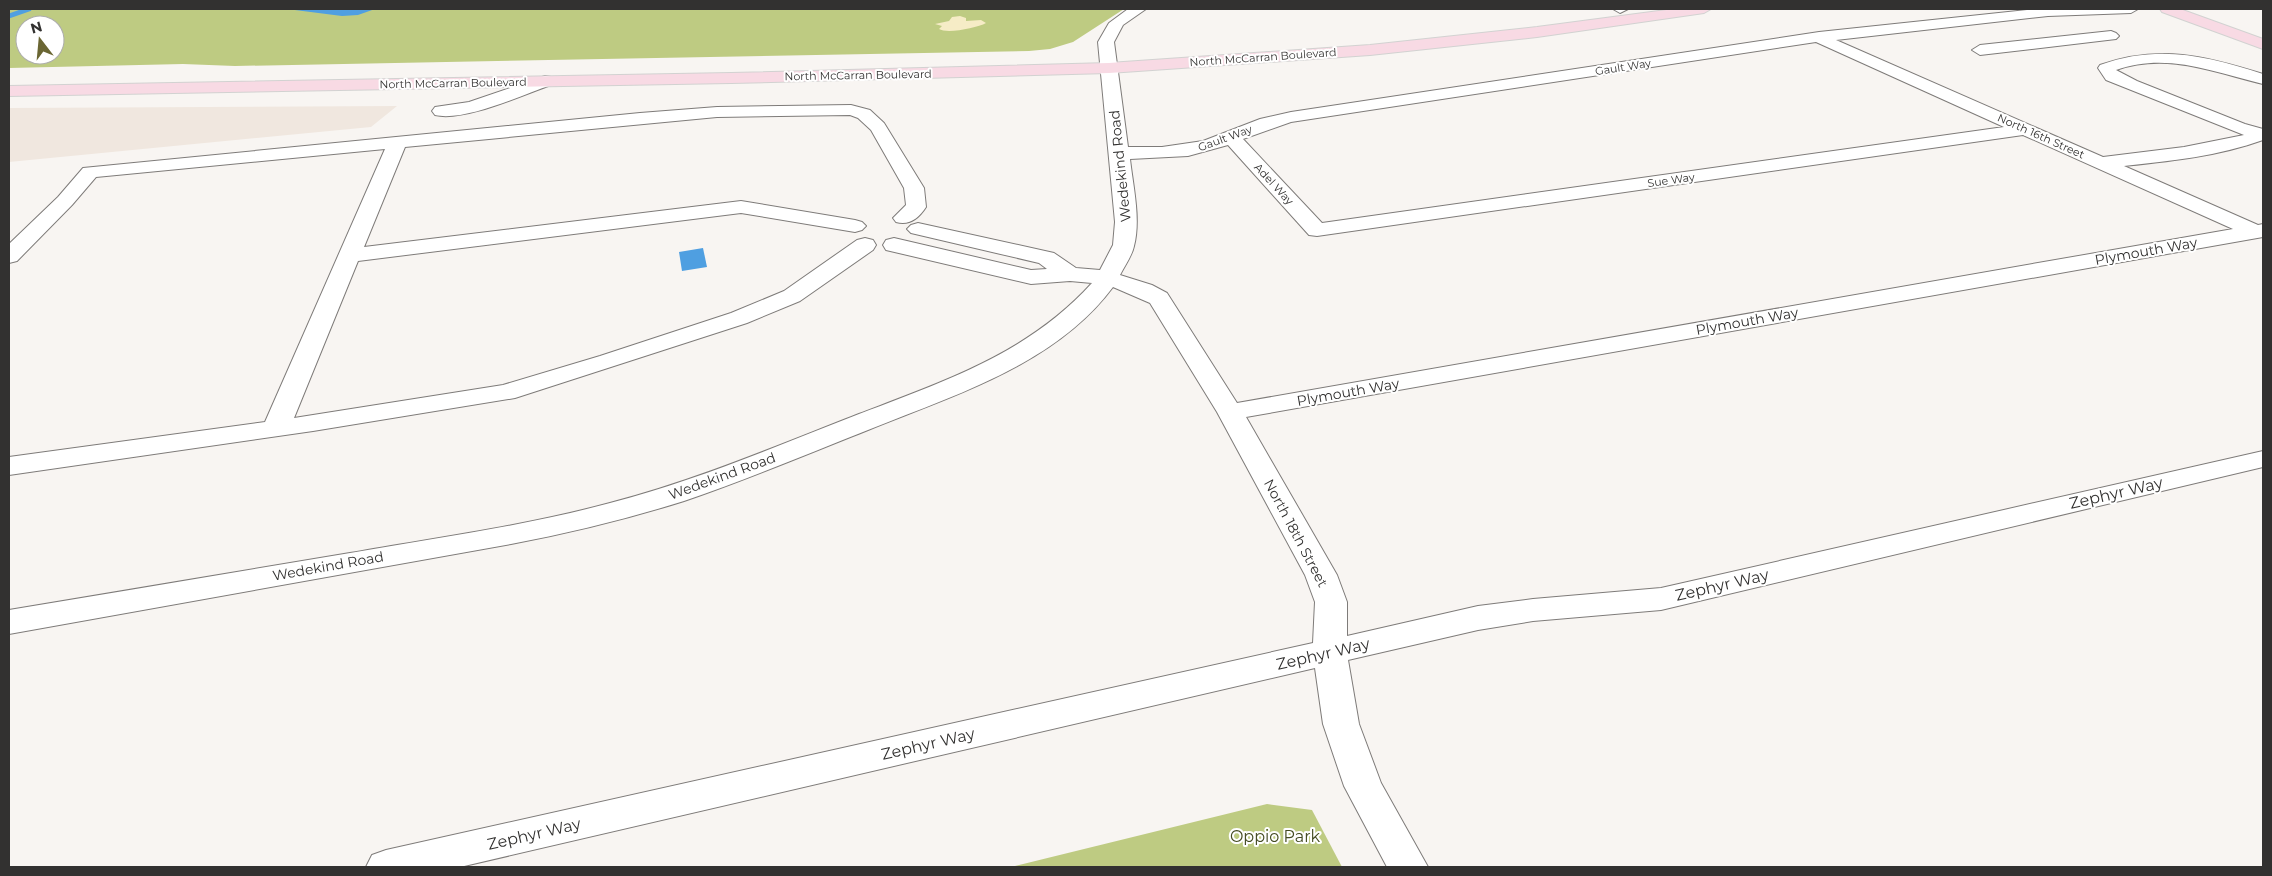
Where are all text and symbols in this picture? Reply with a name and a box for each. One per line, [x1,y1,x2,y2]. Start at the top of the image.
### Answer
north arrow [15,15,65,65]
text: N [28,17,44,38]
street label: North McCarran Boulevard [1189,45,1337,69]
street label: Gault Way [1594,56,1652,78]
street label: North McCarran Boulevard [784,67,932,83]
street label: North McCarran Boulevard [379,75,527,91]
street label: Wedekind Road [1105,109,1135,223]
street label: North 16th Street [1995,111,2087,162]
street label: Gault Way [1196,122,1254,154]
street label: Adel Way [1251,160,1297,208]
street label: Sue Way [1646,170,1696,190]
street label: Plymouth Way [2093,233,2199,269]
street label: Plymouth Way [1694,303,1800,339]
street label: Plymouth Way [1295,374,1401,410]
street label: Wedekind Road [666,448,778,504]
street label: Zephyr Way [2067,473,2165,513]
street label: North 18th Street [1260,476,1332,590]
street label: Wedekind Road [271,547,385,585]
street label: Zephyr Way [1673,565,1771,605]
street label: Zephyr Way [1274,634,1372,674]
street label: Zephyr Way [879,724,977,764]
street label: Zephyr Way [485,814,583,854]
park label: Oppio Park [1230,827,1321,846]

